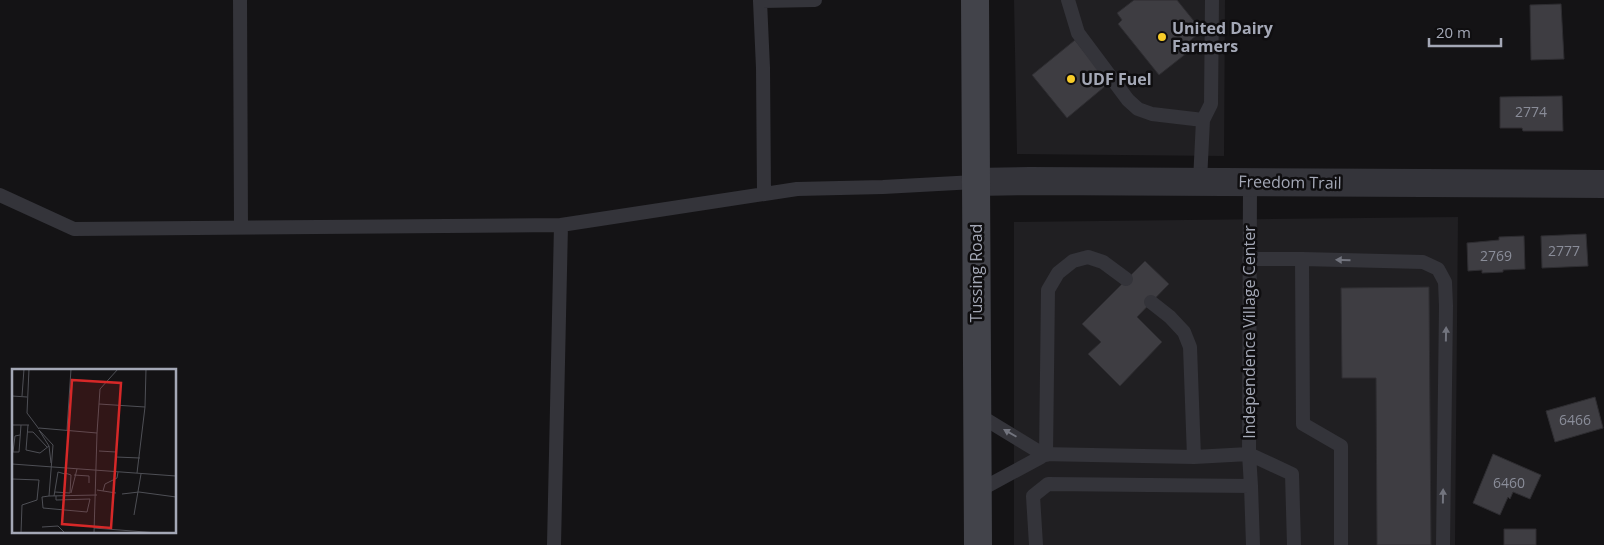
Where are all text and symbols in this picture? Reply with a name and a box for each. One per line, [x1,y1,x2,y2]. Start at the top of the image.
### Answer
scale bar [1429,15,1502,47]
place label: United Dairy Farmers [1172,17,1274,57]
text: 20 m [1436,22,1471,42]
marker: United Dairy Farmers [1156,31,1168,43]
place label: UDF Fuel [1081,68,1152,90]
marker: UDF Fuel [1065,73,1077,85]
house number: 2774 [1515,102,1547,121]
street label: Freedom Trail [1238,170,1342,194]
street label: Tussing Road [965,224,987,322]
street label: Independence Village Center [1238,225,1260,439]
house number: 2777 [1548,241,1580,260]
house number: 2769 [1480,246,1512,265]
one-way arrow [1335,256,1351,264]
one-way arrow [1442,326,1450,342]
inset map [12,369,176,532]
house number: 6466 [1559,410,1591,429]
one-way arrow [1004,429,1017,438]
house number: 6460 [1493,473,1525,492]
one-way arrow [1440,488,1448,504]

